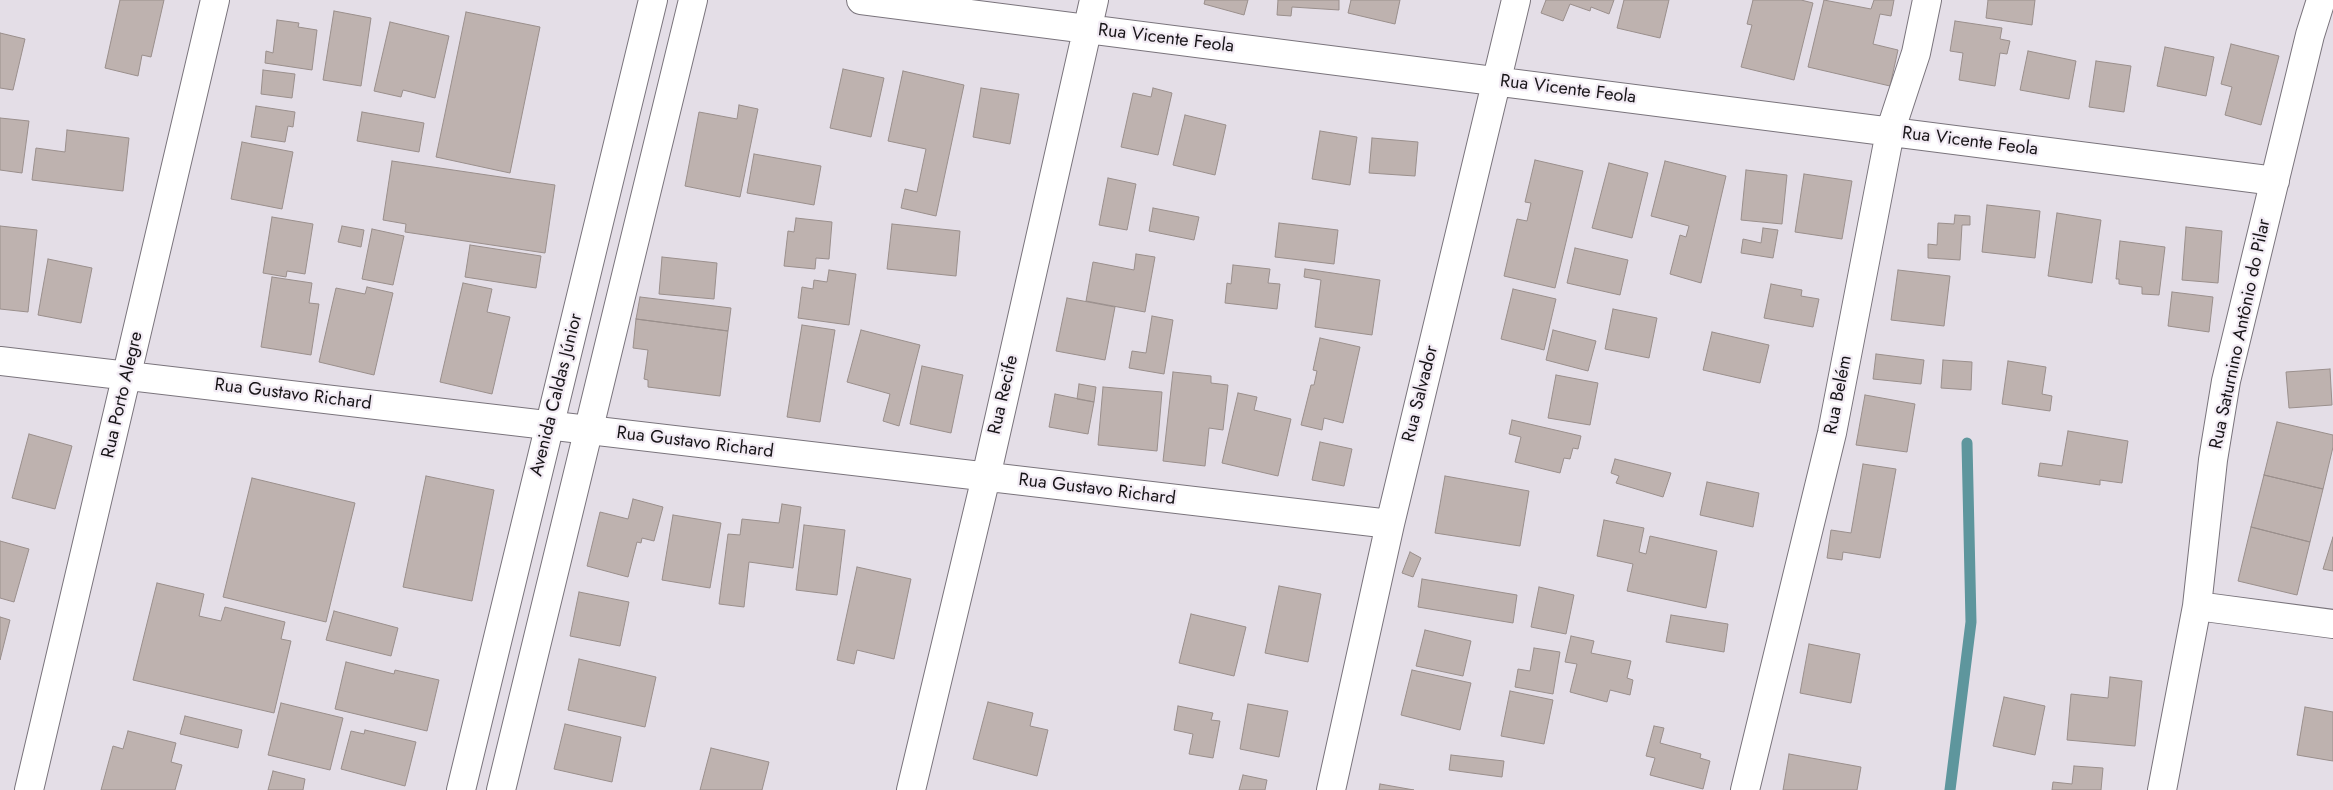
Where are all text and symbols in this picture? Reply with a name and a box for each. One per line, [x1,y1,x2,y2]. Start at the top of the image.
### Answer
street label: Rua Vicente Feola [1097,20,1235,58]
street label: Rua Vicente Feola [1499,71,1637,109]
street label: Rua Vicente Feola [1901,123,2039,161]
street label: Rua Saturnino Antônio do Pilar [2206,217,2276,451]
street label: Avenida Caldas Júnior [526,311,588,479]
street label: Rua Porto Alegre [98,330,148,460]
street label: Rua Salvador [1399,343,1443,445]
street label: Rua Recife [984,353,1024,437]
street label: Rua Belém [1821,354,1857,436]
street label: Rua Gustavo Richard [213,375,373,415]
street label: Rua Gustavo Richard [615,423,775,463]
street label: Rua Gustavo Richard [1017,470,1177,510]

